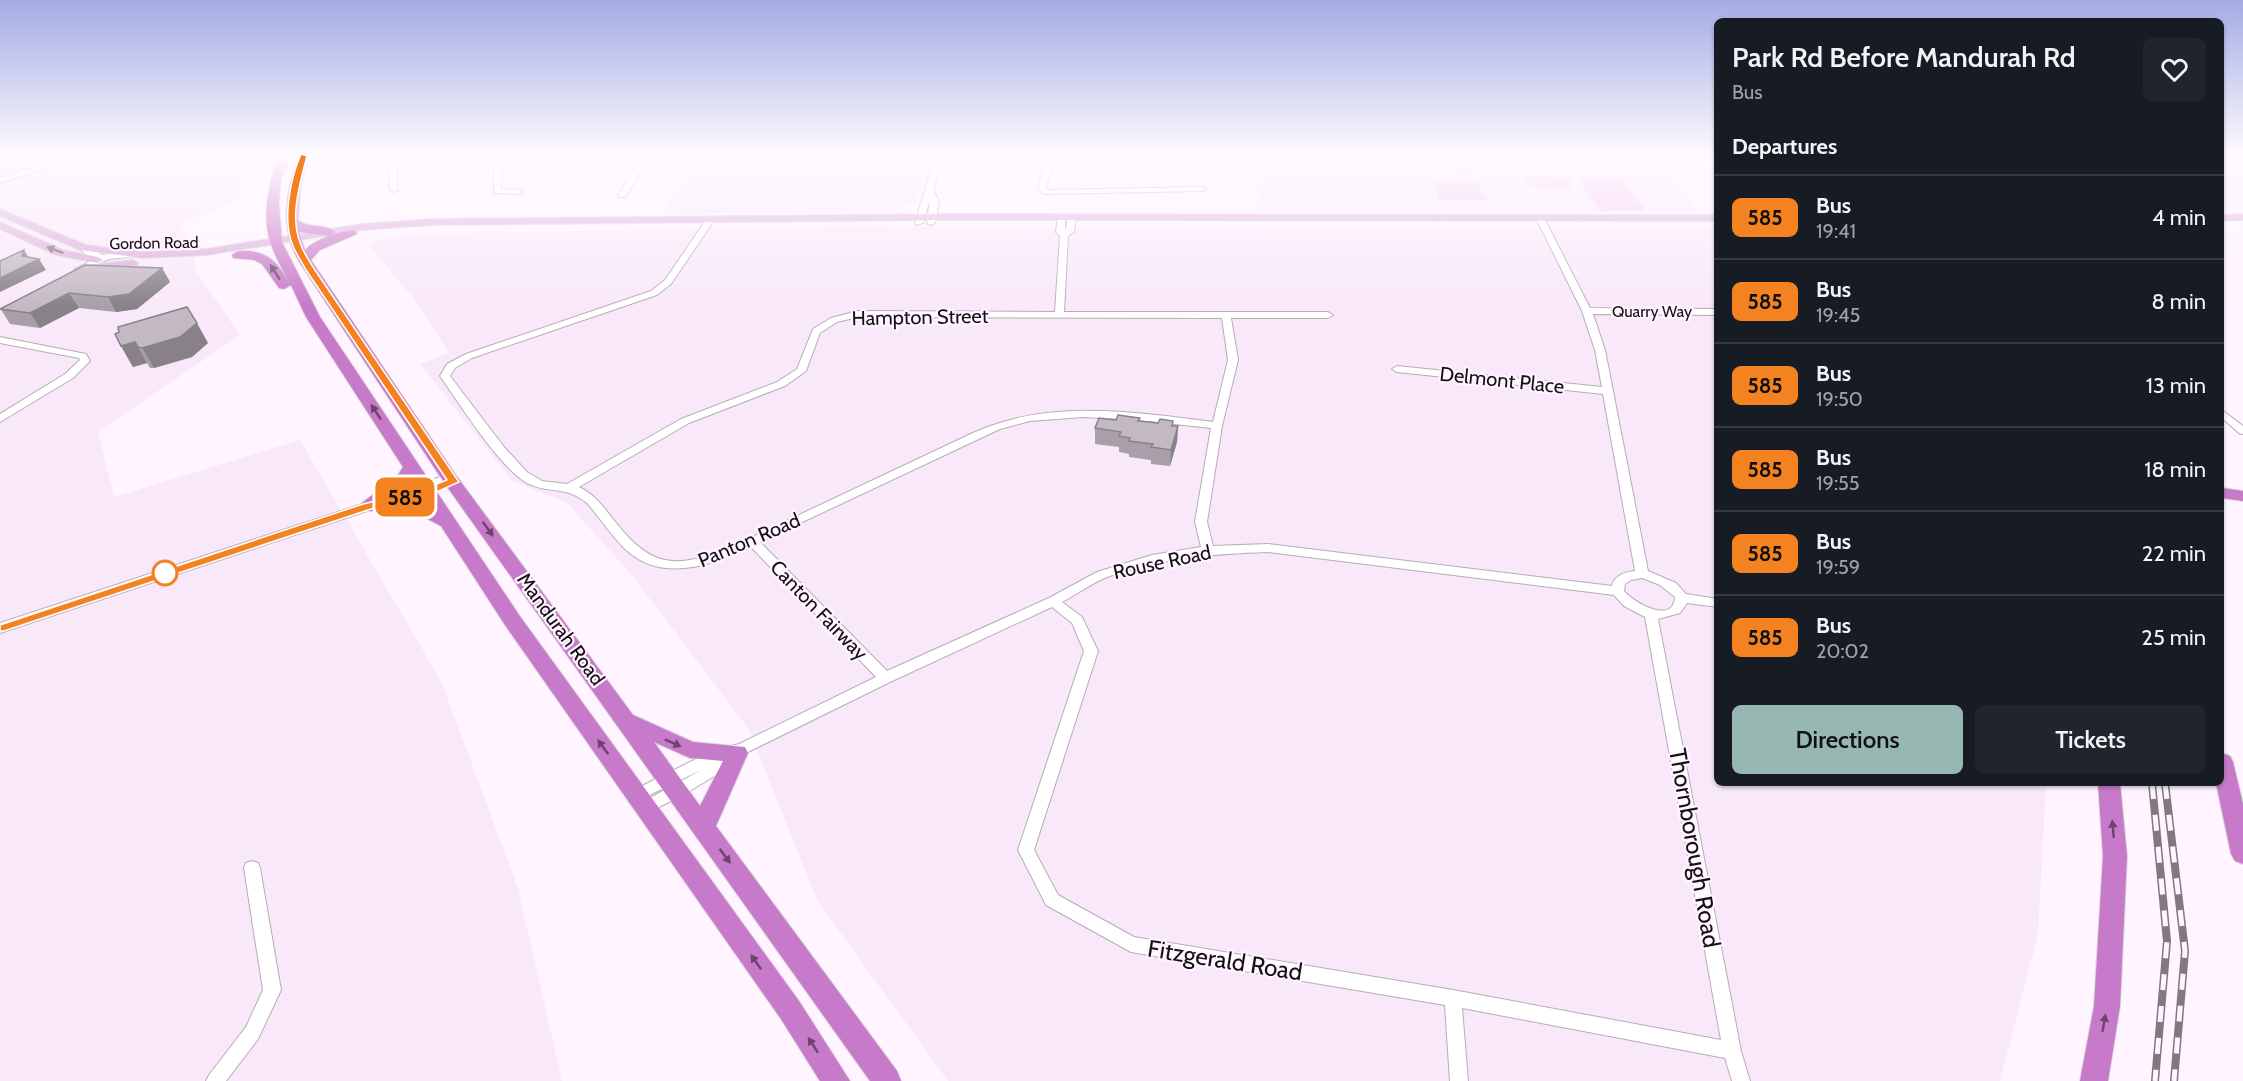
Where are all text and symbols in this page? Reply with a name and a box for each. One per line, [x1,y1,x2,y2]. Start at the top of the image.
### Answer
button: heart [2143,38,2206,101]
text: Park Rd Before Mandurah Rd [1732,40,2076,74]
text: Bus [1732,80,1763,104]
text: Departures [1732,133,1837,160]
text: Bus [1816,192,1851,219]
text: 4 min [2152,204,2206,231]
text: 585 [1747,205,1783,230]
text: 19:41 [1816,219,1856,243]
street label: Gordon Road [109,233,199,253]
one-way arrow [46,245,64,255]
one-way arrow [270,263,281,280]
text: Bus [1816,276,1851,303]
text: 8 min [2151,288,2206,315]
text: 585 [1747,289,1783,314]
street label: Quarry Way [1612,302,1692,321]
text: 19:45 [1816,303,1860,327]
street label: Hampton Street [851,304,989,330]
text: Bus [1816,360,1851,387]
street label: Delmont Place [1439,362,1565,398]
text: 13 min [2146,372,2206,399]
text: 585 [1747,373,1783,398]
text: 19:50 [1816,387,1863,411]
one-way arrow [370,404,381,421]
text: Bus [1816,444,1851,471]
text: 18 min [2144,456,2206,483]
text: 585 [1747,457,1783,482]
text: 19:55 [1816,471,1860,495]
line badge: 585 [370,478,440,516]
text: 585 [387,485,423,510]
street label: Panton Road [694,508,804,572]
one-way arrow [481,522,493,537]
text: Bus [1816,528,1851,555]
street label: Rouse Road [1111,540,1213,584]
text: 22 min [2142,540,2206,567]
text: 585 [1747,541,1783,566]
street label: Canton Fairway [765,555,873,665]
text: 19:59 [1816,555,1860,579]
unlabelled marker [152,560,178,586]
street label: Mandurah Road [512,568,610,690]
text: Bus [1816,612,1851,639]
text: 25 min [2141,624,2206,651]
text: 585 [1747,625,1783,650]
text: 20:02 [1816,639,1869,663]
button: Directions [1732,705,1963,774]
button: Tickets [1975,705,2206,774]
one-way arrow [665,739,682,748]
one-way arrow [597,740,609,756]
street label: Thornborough Road [1663,746,1727,950]
one-way arrow [2108,819,2118,838]
one-way arrow [719,847,731,863]
street label: Fitzgerald Road [1146,933,1304,987]
one-way arrow [750,955,762,971]
one-way arrow [2099,1014,2108,1033]
one-way arrow [807,1038,819,1054]

